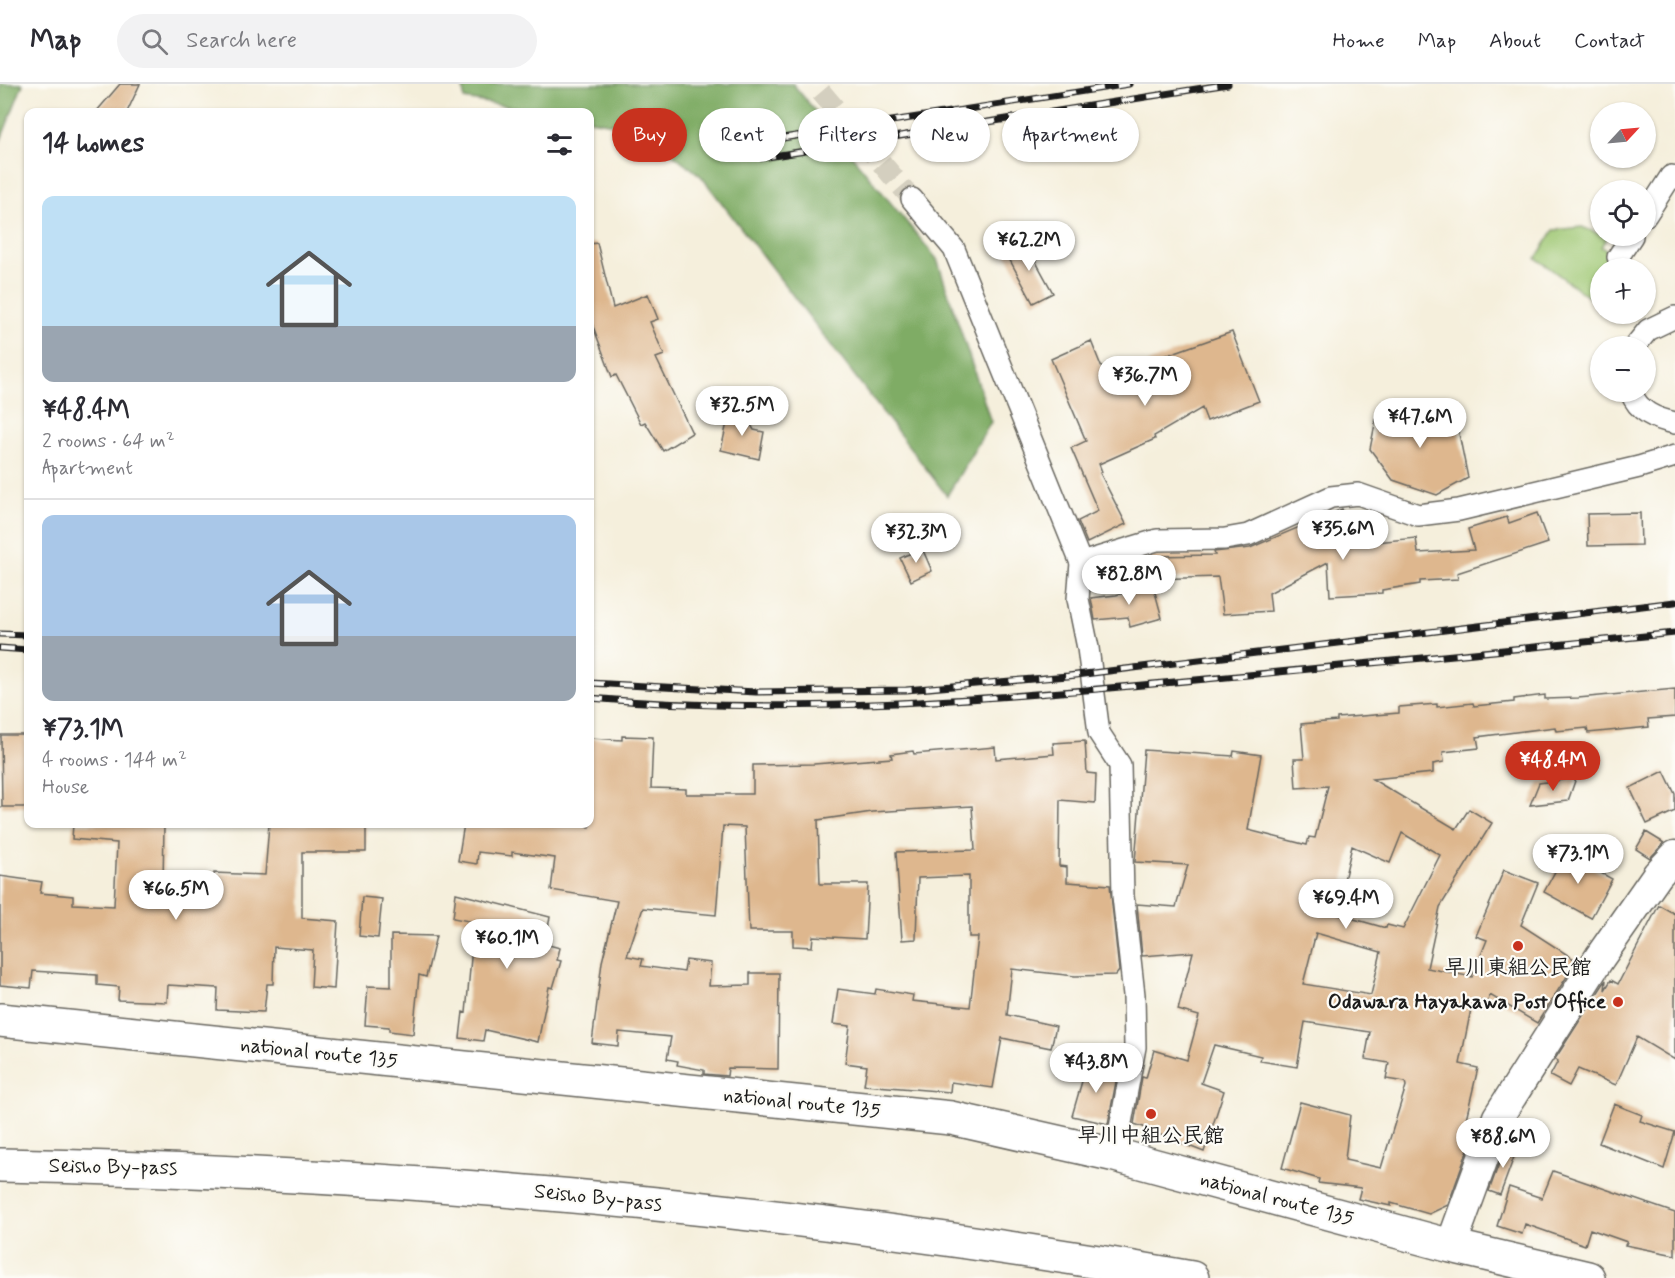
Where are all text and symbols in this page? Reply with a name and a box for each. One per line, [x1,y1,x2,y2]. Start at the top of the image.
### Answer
search box [117,14,537,68]
text: Map [30,23,81,60]
icon: search [138,25,171,58]
text: Search here [186,27,297,55]
text: Home [1333,27,1385,55]
text: Map [1418,27,1456,55]
text: About [1489,27,1541,55]
text: Contact [1574,27,1645,55]
north arrow [1590,102,1656,168]
map controls [1590,102,1656,402]
chip: Buy [612,108,687,162]
chip: Rent [699,108,786,162]
chip: Filters [798,108,898,162]
chip: New [910,108,990,162]
chip: Apartment [1002,108,1139,162]
text: 14 homes [42,127,144,161]
icon: filters [543,128,576,161]
button: locate [1590,180,1656,246]
pin: ¥62.2M [980,221,1078,272]
text: ¥62.2M [997,227,1061,254]
icon: home [255,235,363,343]
button: + [1590,258,1656,324]
button: − [1590,336,1656,402]
pin: ¥36.7M [1096,356,1194,407]
text: ¥36.7M [1112,362,1178,389]
pin: ¥32.5M [693,386,791,437]
text: ¥32.5M [710,392,774,419]
text: ¥48.4M [42,394,130,428]
pin: ¥47.6M [1371,398,1469,449]
text: ¥47.6M [1387,404,1453,431]
text: 2 rooms · 64 m² [42,428,175,455]
text: Apartment [42,455,133,482]
pin: ¥35.6M [1294,510,1392,561]
pin: ¥32.3M [867,513,965,564]
text: ¥35.6M [1311,516,1375,543]
text: ¥32.3M [885,519,947,546]
icon: home [255,554,363,662]
pin: ¥82.8M [1080,555,1178,606]
text: ¥82.8M [1096,561,1162,588]
text: ¥73.1M [42,713,124,747]
pin: ¥48.4M [1504,741,1602,792]
text: 4 rooms · 144 m² [42,747,187,774]
text: ¥48.4M [1519,747,1587,774]
text: House [42,774,89,801]
pin: ¥73.1M [1529,834,1627,885]
text: ¥73.1M [1547,840,1609,867]
pin: ¥66.5M [127,870,225,921]
text: ¥66.5M [143,876,209,903]
pin: ¥69.4M [1297,879,1395,930]
text: ¥69.4M [1312,885,1380,912]
pin: ¥60.1M [458,919,556,970]
text: ¥60.1M [475,925,539,952]
marker: 早川東組公民館 [1511,939,1525,953]
place label: 早川東組公民館 [1445,954,1592,982]
place label: Odawara Hayakawa Post Office [1328,988,1607,1016]
marker: Odawara Hayakawa Post Office [1611,995,1625,1009]
street label: national route 135 [239,1031,399,1075]
pin: ¥43.8M [1047,1043,1145,1094]
text: ¥43.8M [1064,1049,1128,1076]
street label: national route 135 [722,1081,882,1125]
marker: 早川中組公民館 [1144,1107,1158,1121]
pin: ¥88.6M [1454,1118,1552,1169]
place label: 早川中組公民館 [1078,1122,1225,1150]
text: ¥88.6M [1470,1124,1536,1151]
street label: Seisho By-pass [48,1152,178,1182]
street label: national route 135 [1197,1165,1357,1233]
street label: Seisho By-pass [533,1177,663,1219]

